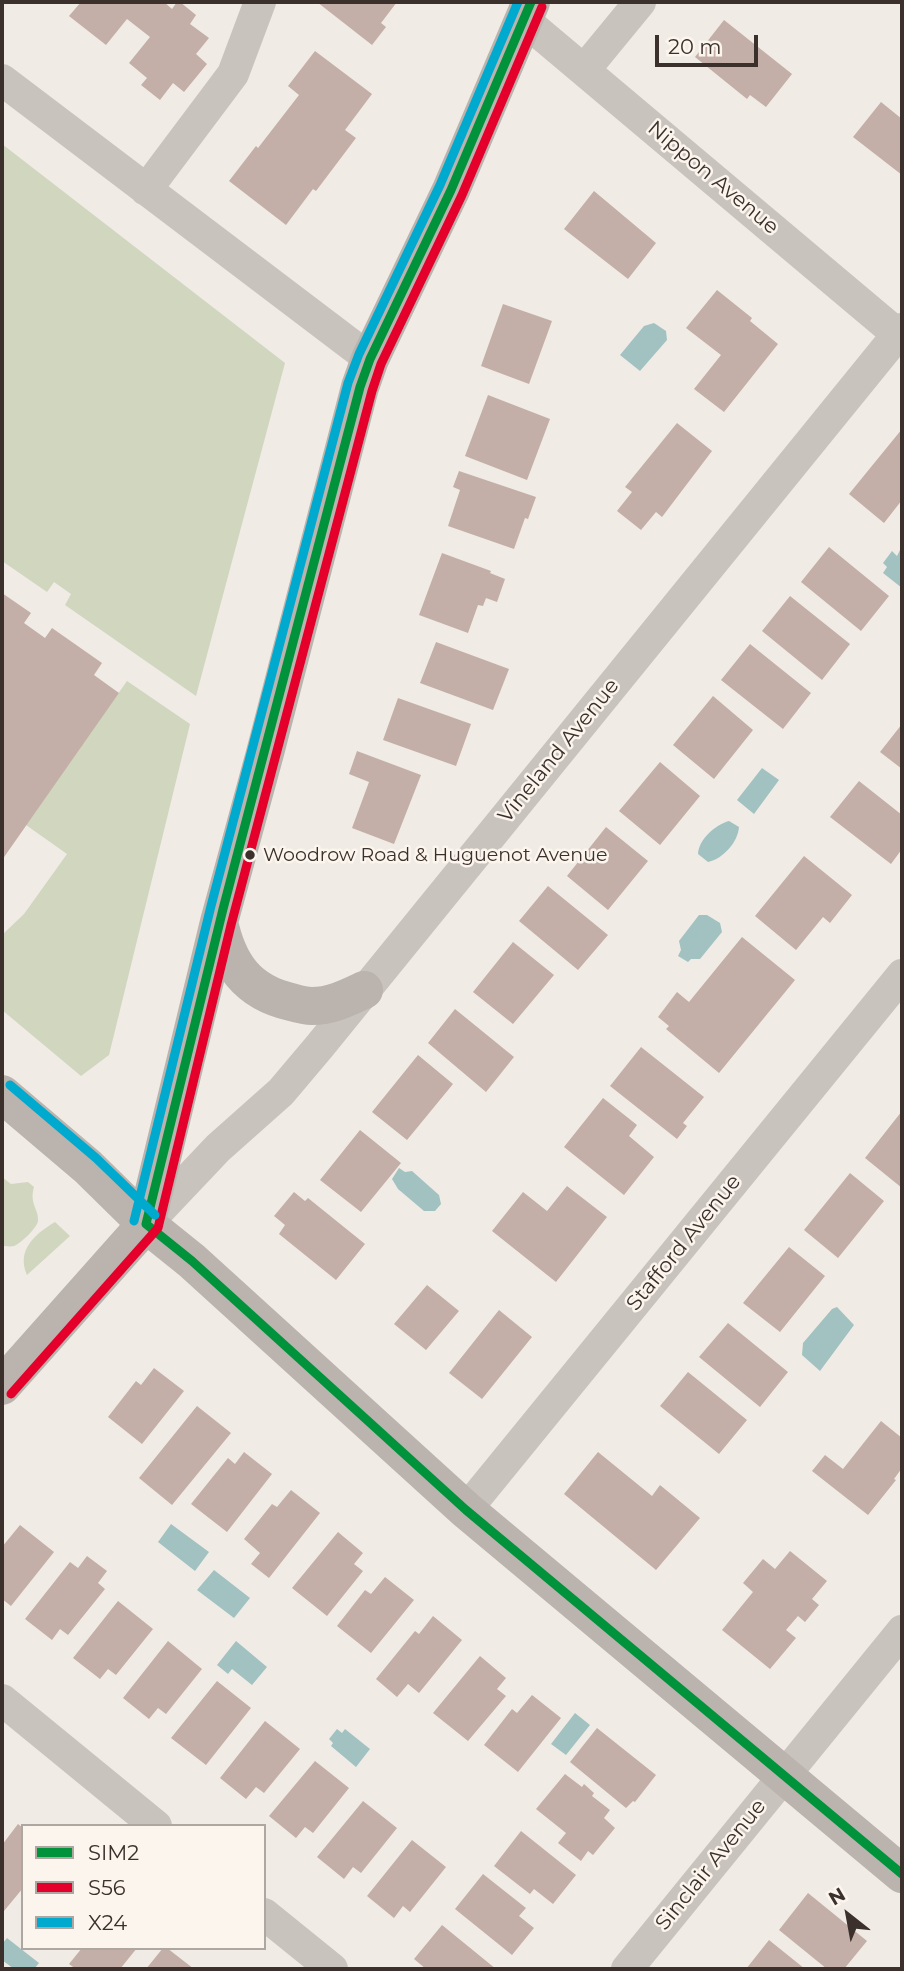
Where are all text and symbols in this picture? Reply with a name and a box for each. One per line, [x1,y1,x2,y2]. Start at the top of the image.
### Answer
scale bar [659,21,762,65]
text: 20 m [668,34,722,59]
street label: Nippon Avenue [642,116,784,240]
street label: Vineland Avenue [493,674,625,828]
place label: Woodrow Road & Huguenot Avenue [263,844,607,866]
marker: Woodrow Road & Huguenot Avenue [243,848,257,862]
street label: Stafford Avenue [621,1170,747,1316]
street label: Sinclair Avenue [650,1794,772,1936]
legend [21,1824,266,1950]
text: SIM2 [88,1840,139,1865]
text: S56 [88,1875,126,1900]
north arrow [813,1880,883,1950]
text: N [824,1883,849,1910]
text: X24 [88,1910,127,1935]

